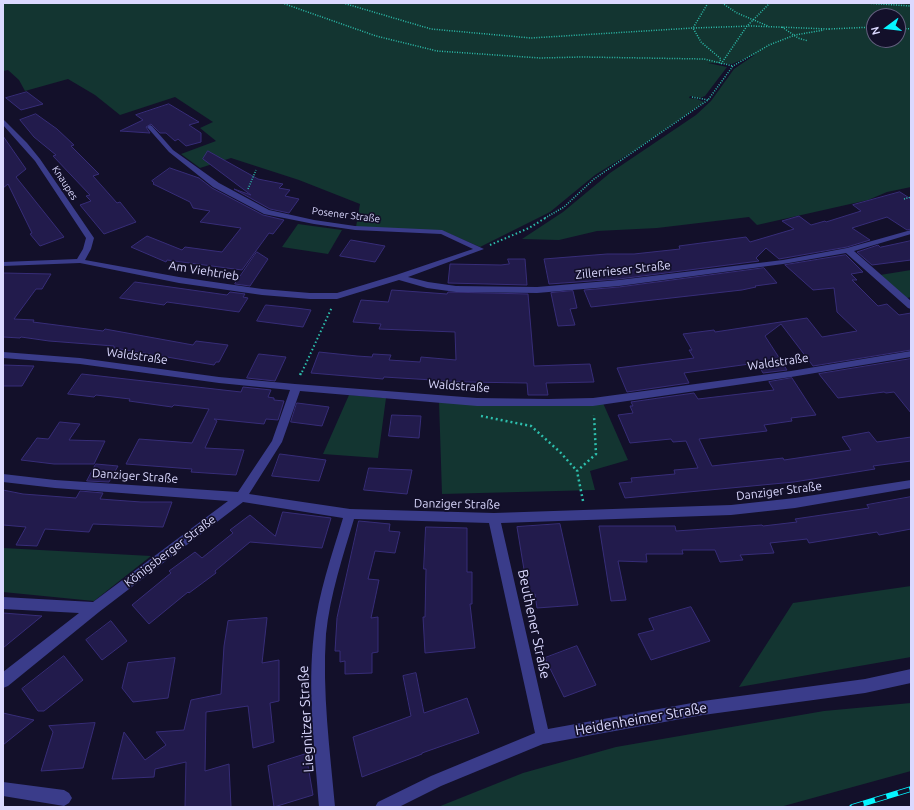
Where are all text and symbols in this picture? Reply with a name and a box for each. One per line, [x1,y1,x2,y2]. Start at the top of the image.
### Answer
north arrow [866,8,906,48]
text: N [869,25,882,36]
street label: Knaupes [50,164,80,202]
street label: Posener Straße [311,205,381,225]
street label: Am Viehtrieb [168,258,240,284]
street label: Zillerrieser Straße [574,258,672,282]
street label: Waldstraße [105,345,169,367]
street label: Waldstraße [746,351,810,373]
street label: Waldstraße [428,377,490,395]
street label: Danziger Straße [91,466,179,486]
street label: Danziger Straße [735,479,823,503]
street label: Danziger Straße [414,496,500,512]
street label: Königsberger Straße [121,512,219,590]
street label: Beuthener Straße [514,568,554,680]
street label: Liegnitzer Straße [295,665,317,773]
street label: Heidenheimer Straße [574,699,708,739]

